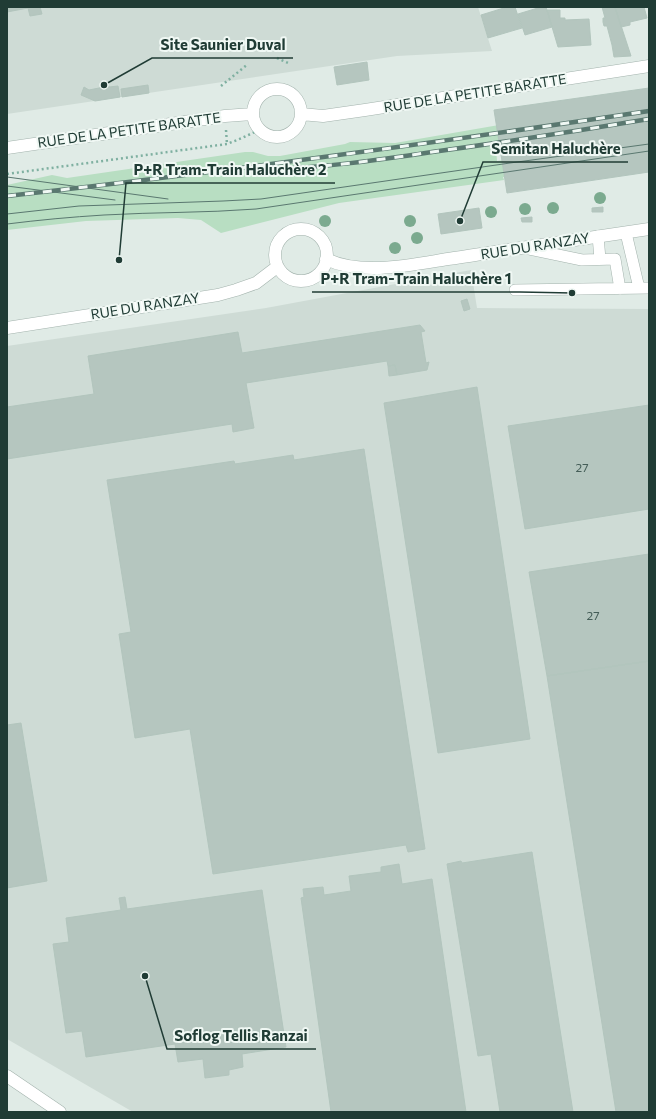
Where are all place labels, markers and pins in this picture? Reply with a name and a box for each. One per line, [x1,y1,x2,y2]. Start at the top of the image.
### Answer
callout: Site Saunier Duval [152,31,293,58]
callout: Semitan Haluchère [483,135,628,162]
callout: P+R Tram-Train Haluchère 2 [126,156,335,183]
callout: P+R Tram-Train Haluchère 1 [312,265,520,292]
callout: Soflog Tellis Ranzai [167,1022,316,1049]

